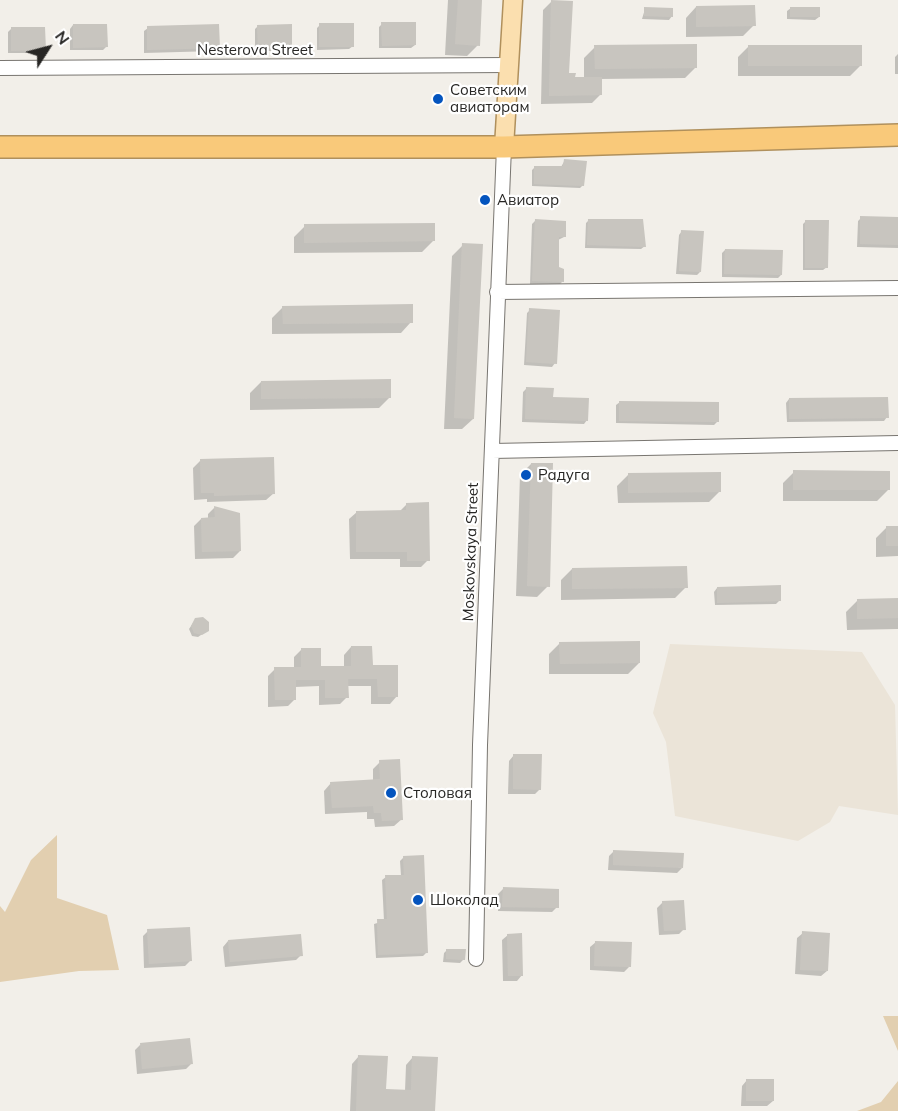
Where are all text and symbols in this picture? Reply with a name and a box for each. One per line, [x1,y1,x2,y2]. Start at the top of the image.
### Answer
north arrow [18,18,78,78]
text: N [51,27,74,48]
street label: Nesterova Street [197,41,313,59]
place label: Советским авиаторам [450,81,530,116]
marker: Советским авиаторам [431,92,445,106]
place label: Авиатор [497,191,559,209]
marker: Авиатор [478,193,492,207]
place label: Радуга [538,466,590,484]
marker: Радуга [519,468,533,482]
street label: Moskovskaya Street [460,482,482,622]
place label: Столовая [403,784,472,802]
marker: Столовая [384,786,398,800]
place label: Шоколад [430,891,499,909]
marker: Шоколад [411,893,425,907]

